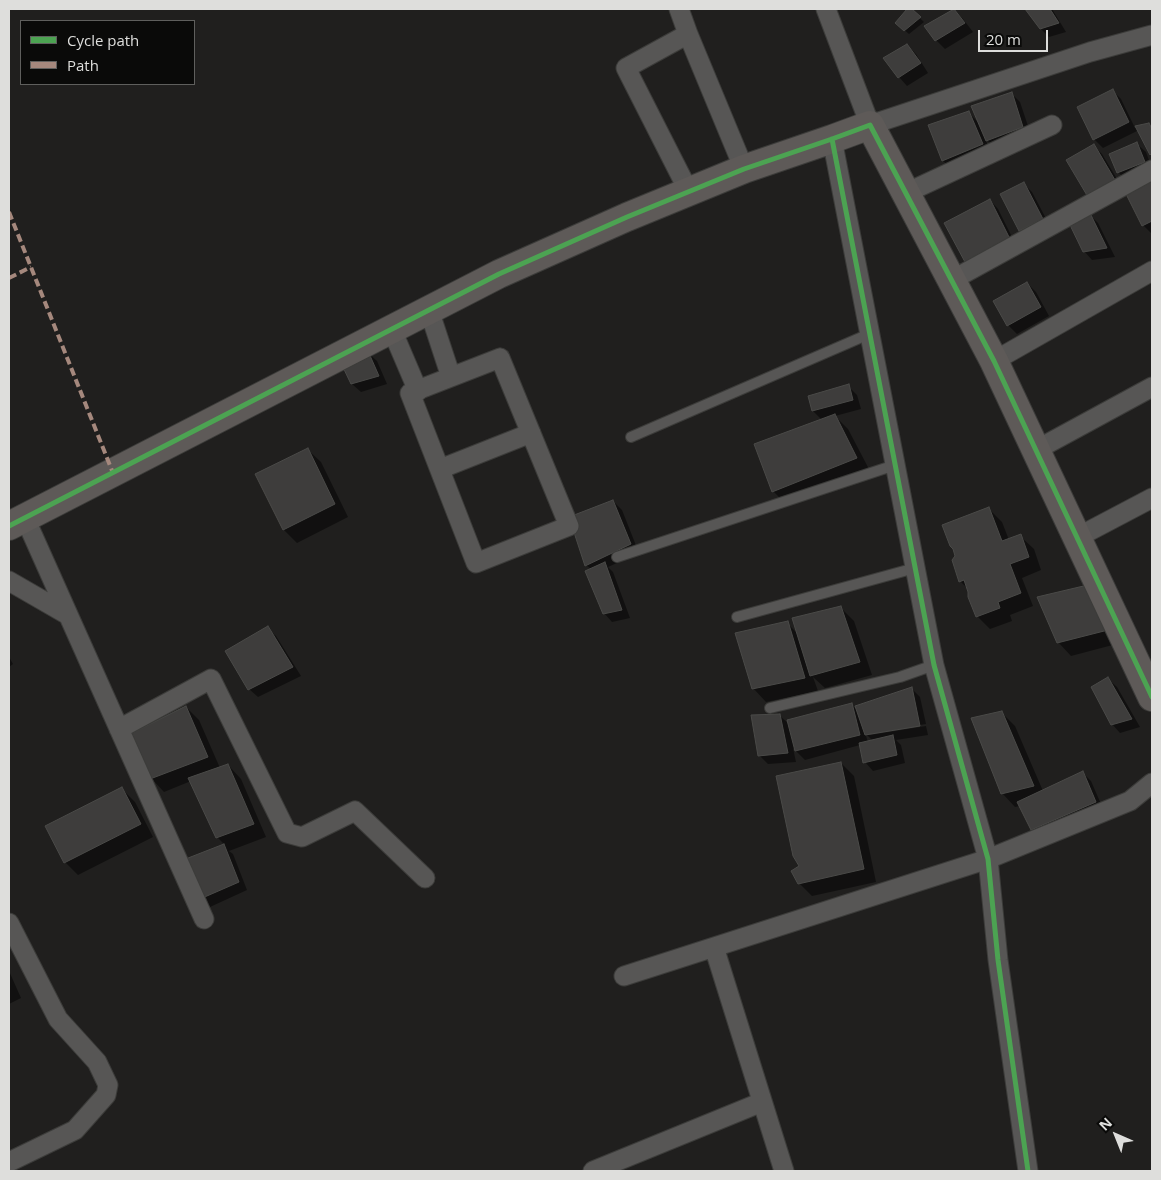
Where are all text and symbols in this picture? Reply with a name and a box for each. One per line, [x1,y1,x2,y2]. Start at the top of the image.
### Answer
legend [20,20,195,85]
scale bar [981,20,1051,52]
text: 20 m [986,29,1021,49]
text: Cycle path [67,30,139,50]
text: Path [67,55,99,75]
north arrow [1091,1110,1141,1160]
text: N [1095,1113,1116,1135]

